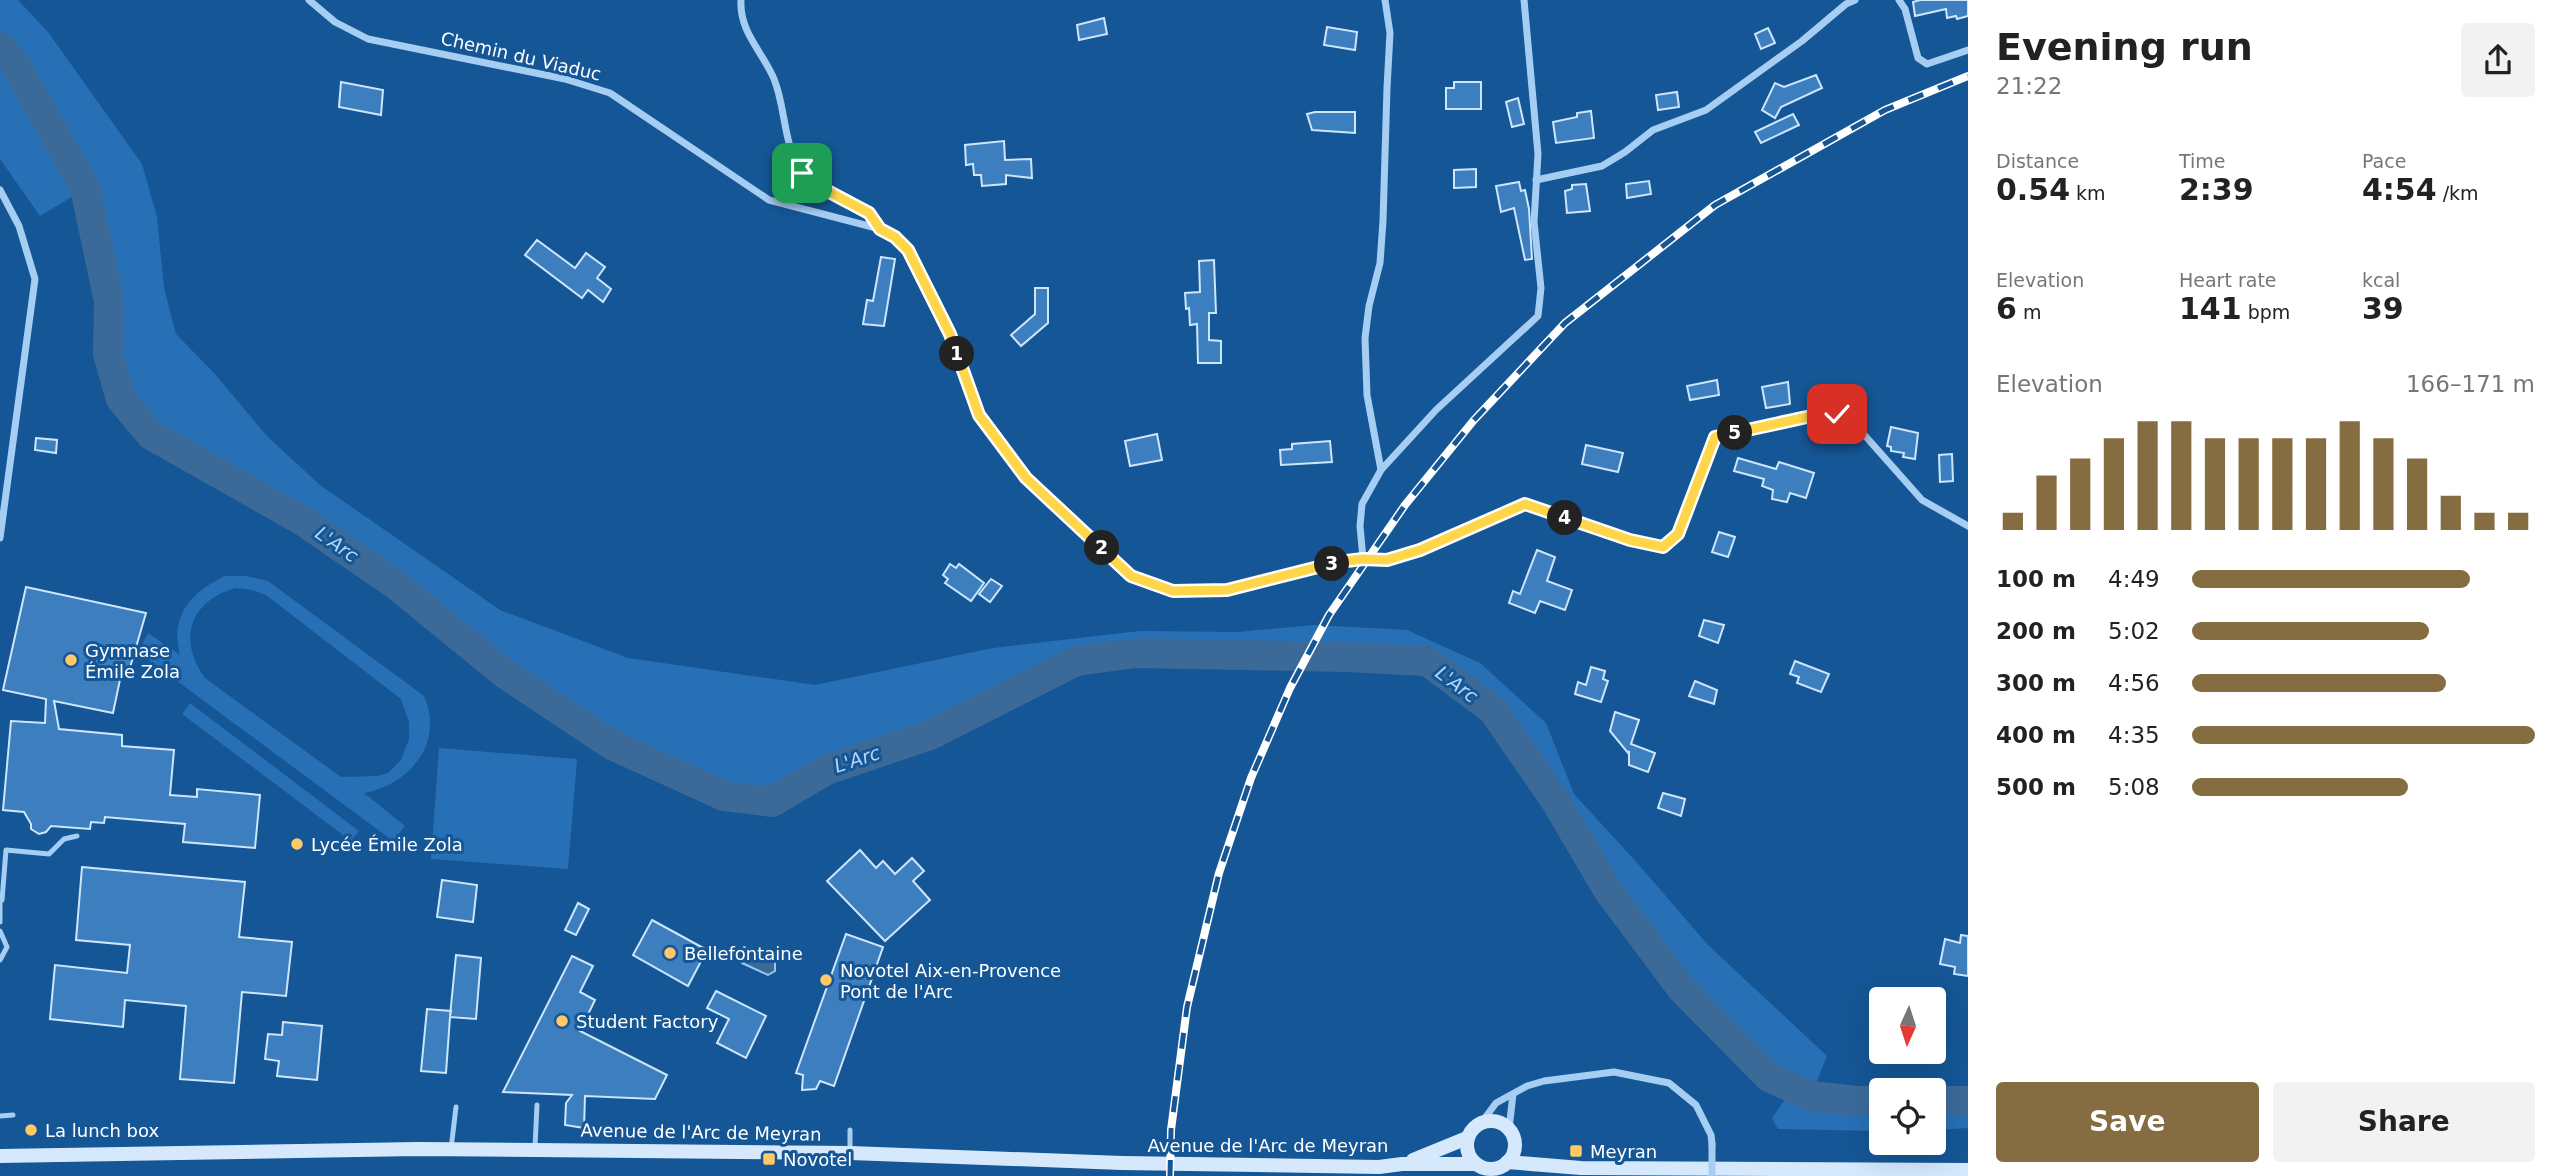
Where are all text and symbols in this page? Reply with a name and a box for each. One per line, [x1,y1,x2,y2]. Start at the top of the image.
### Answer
button: share [2461,23,2535,97]
text: Evening run [1996,25,2253,69]
street label: Chemin du Viaduc [439,27,603,85]
text: 21:22 [1996,73,2062,99]
pin [772,143,832,203]
text: Distance [1996,150,2079,172]
text: Time [2179,150,2226,172]
text: Pace [2362,150,2406,172]
icon: arrive [783,154,821,192]
text: 0.54 [1996,172,2070,207]
text: 2:39 [2179,172,2254,207]
text: 4:54 [2362,172,2437,207]
text: km [2070,182,2106,204]
text: /km [2437,182,2479,204]
text: Elevation [1996,269,2084,291]
text: Heart rate [2179,269,2277,291]
text: kcal [2362,269,2400,291]
text: 6 [1996,291,2017,326]
text: 141 [2179,291,2242,326]
text: 39 [2362,291,2404,326]
text: m [2017,301,2041,323]
text: bpm [2242,301,2290,323]
pin: 1 [940,336,974,372]
text: 1 [950,342,963,364]
text: Elevation [1996,371,2103,397]
text: 166–171 m [2406,371,2535,397]
pin [1807,384,1867,444]
icon: check [1818,395,1856,433]
pin: 5 [1718,416,1752,450]
text: 5 [1728,421,1741,443]
pin: 4 [1548,500,1582,536]
text: 4 [1558,506,1571,528]
water label: L'Arc [311,521,363,567]
pin: 2 [1084,530,1120,566]
text: 2 [1095,536,1108,558]
pin: 3 [1314,546,1350,582]
text: 3 [1325,552,1338,574]
text: 100 m [1996,566,2076,592]
text: 4:49 [2108,566,2160,592]
text: 200 m [1996,618,2076,644]
text: 5:02 [2108,618,2160,644]
place label: Gymnase Émile Zola [85,640,180,682]
marker: Gymnase Émile Zola [63,652,79,668]
water label: L'Arc [1432,661,1483,707]
text: 300 m [1996,670,2076,696]
text: 4:56 [2108,670,2160,696]
text: 400 m [1996,722,2076,748]
text: 4:35 [2108,722,2160,748]
water label: L'Arc [831,741,883,777]
text: 500 m [1996,774,2076,800]
text: 5:08 [2108,774,2160,800]
place label: Lycée Émile Zola [311,834,463,855]
marker: Lycée Émile Zola [289,836,305,852]
place label: Bellefontaine [684,943,803,964]
marker: Bellefontaine [662,945,678,961]
place label: Novotel Aix-en-Provence Pont de l'Arc [840,960,1061,1002]
marker: Novotel Aix-en-Provence Pont de l'Arc [818,972,834,988]
north arrow [1869,987,1946,1064]
map controls [1869,987,1946,1155]
place label: Student Factory [576,1011,719,1032]
marker: Student Factory [554,1013,570,1029]
button: locate [1869,1078,1946,1155]
button: Save [1996,1082,2259,1162]
button: Share [2273,1082,2535,1162]
street label: Avenue de l'Arc de Meyran [580,1119,822,1145]
place label: La lunch box [45,1120,160,1141]
marker: La lunch box [23,1122,39,1138]
street label: Avenue de l'Arc de Meyran [1147,1135,1389,1156]
place label: Meyran [1590,1141,1657,1162]
marker: Meyran [1568,1143,1584,1159]
place label: Novotel [783,1149,852,1170]
marker: Novotel [761,1151,777,1167]

